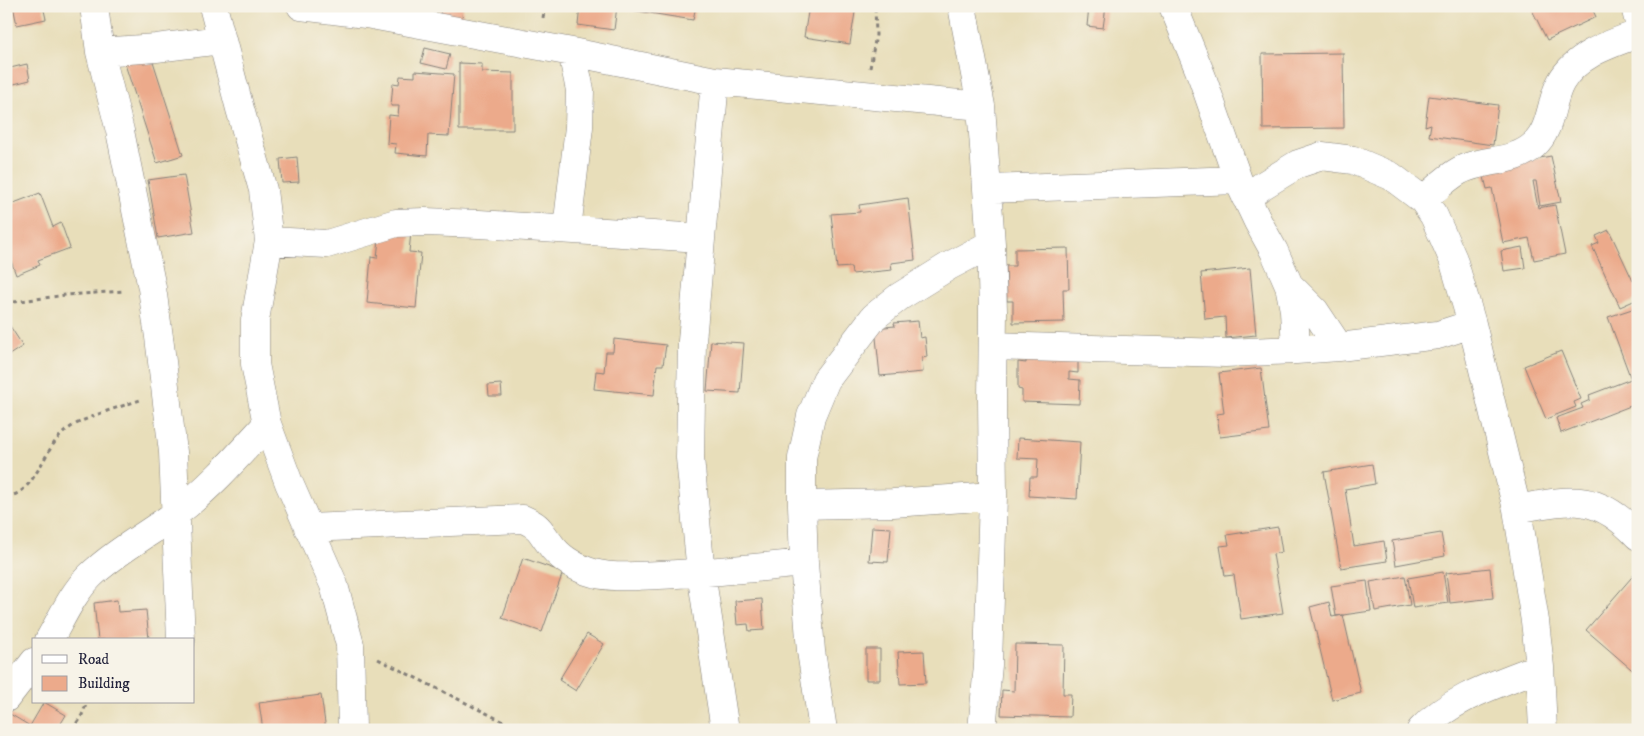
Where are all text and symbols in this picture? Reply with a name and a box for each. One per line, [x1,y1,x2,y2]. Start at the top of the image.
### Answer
legend [32,638,195,704]
text: Road [78,650,110,669]
text: Building [78,674,130,693]

